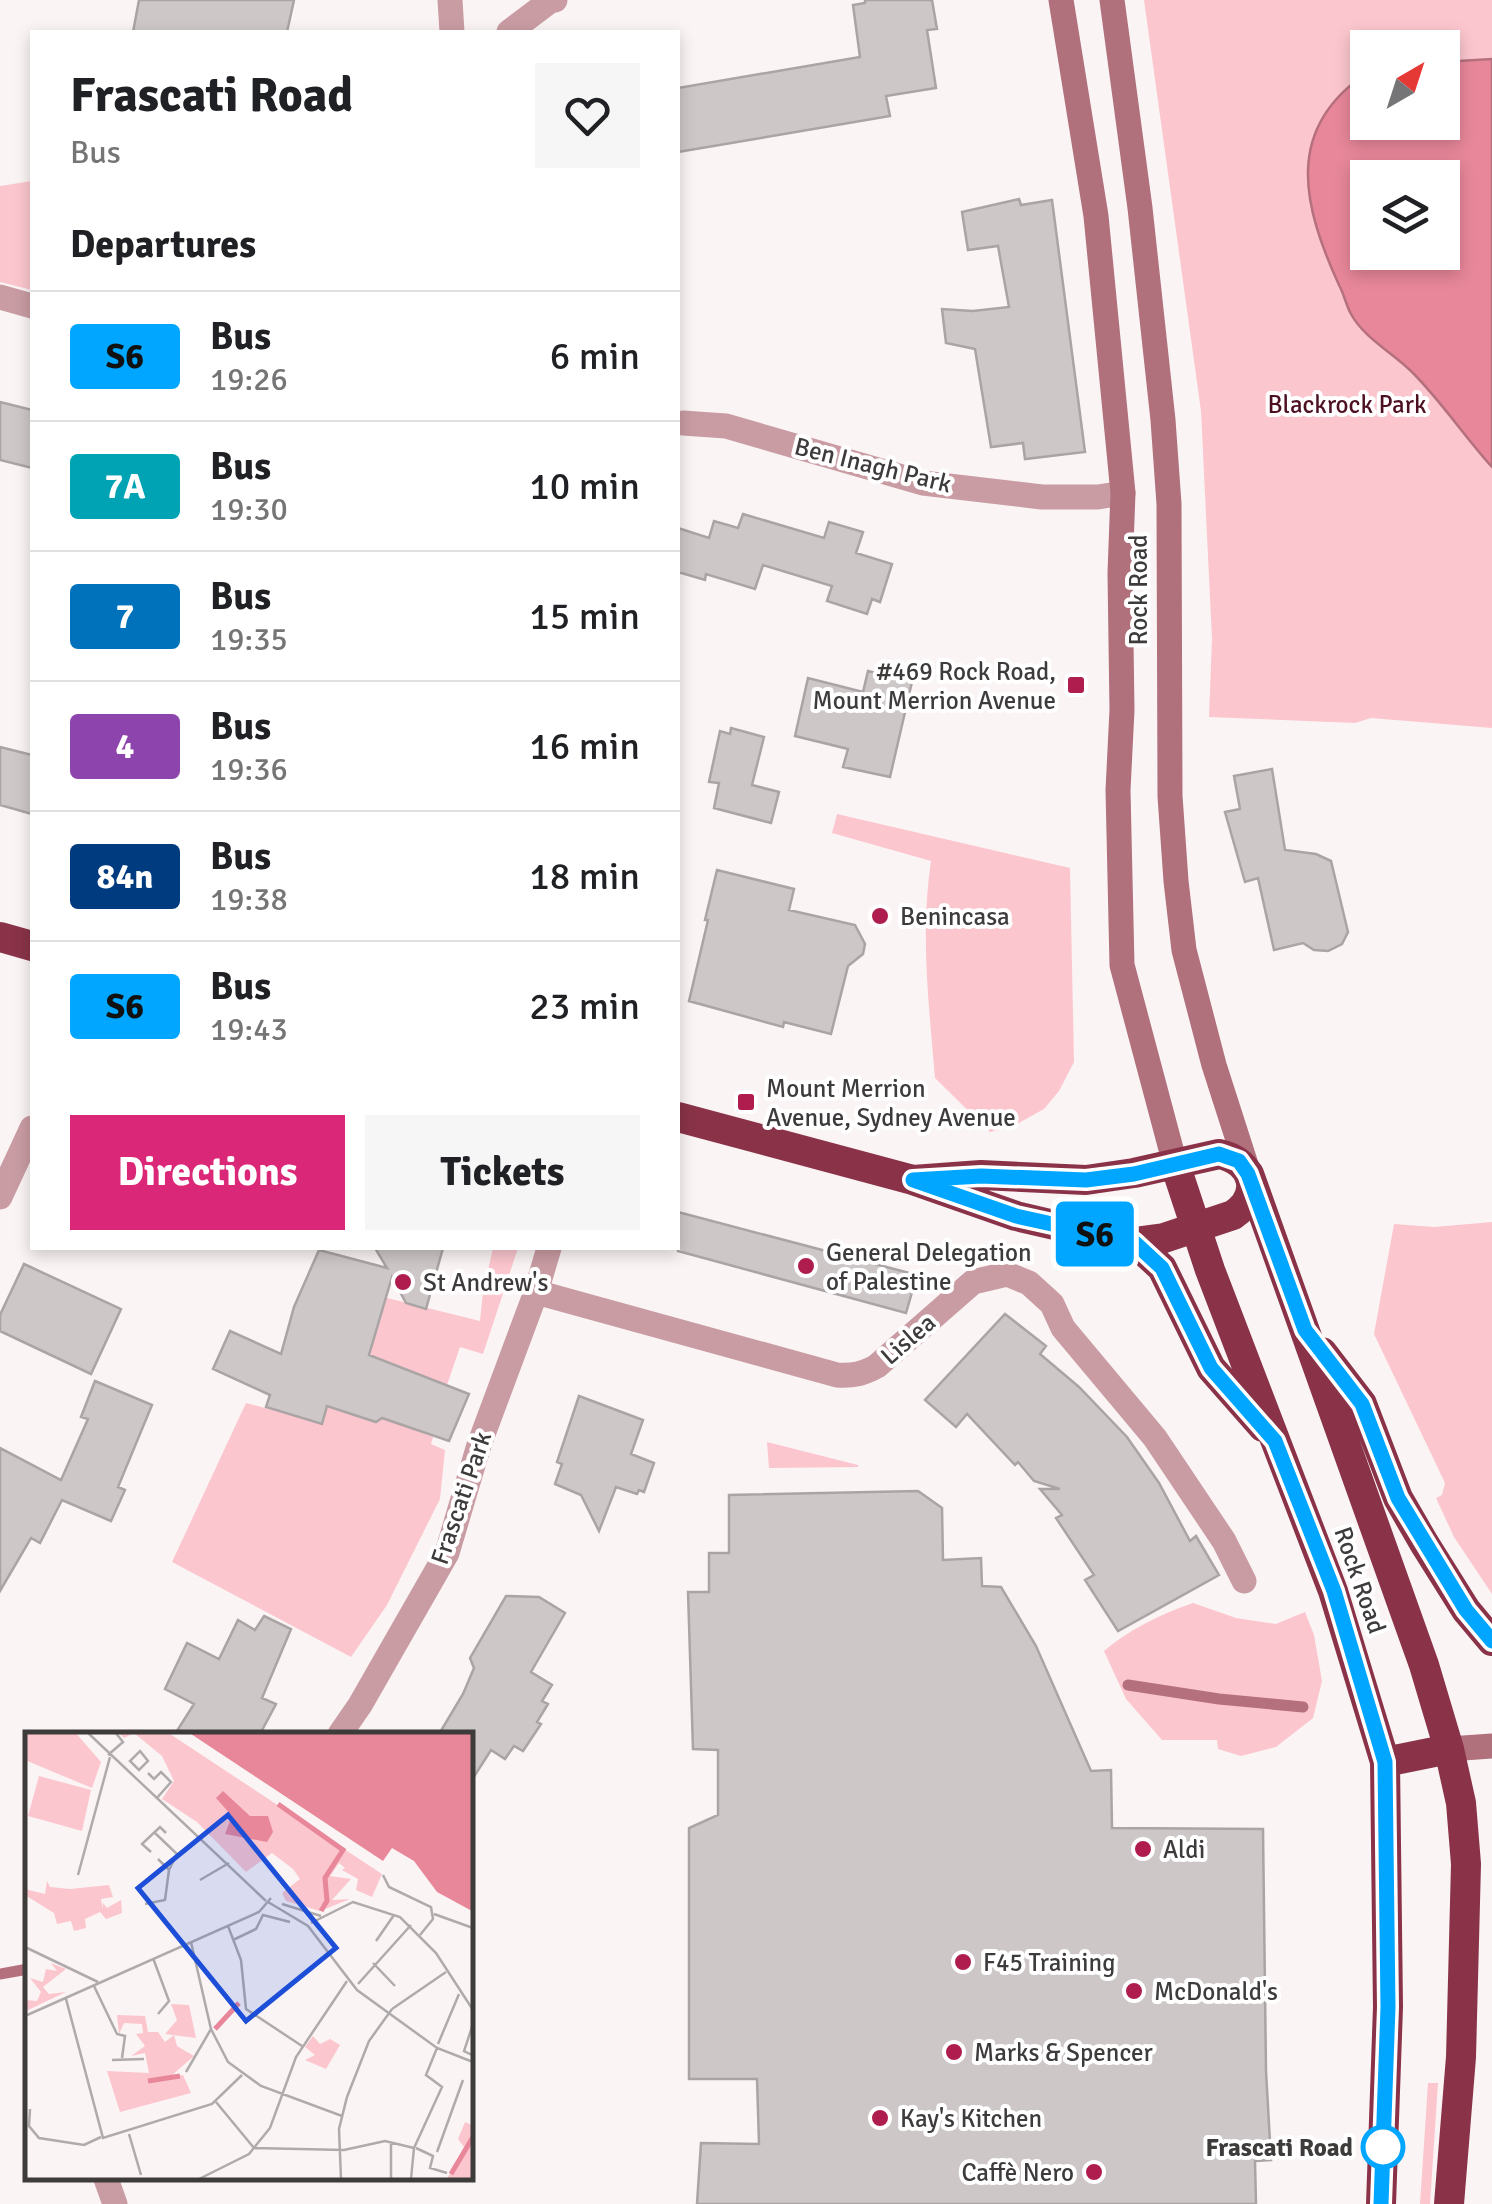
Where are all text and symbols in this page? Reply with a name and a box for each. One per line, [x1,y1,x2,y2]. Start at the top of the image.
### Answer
north arrow [1350,30,1460,140]
map controls [1350,30,1460,270]
button: heart [535,63,640,168]
text: Frascati Road [70,66,353,125]
text: Bus [70,133,121,172]
button: layers [1350,160,1460,270]
text: Departures [70,221,256,268]
text: Bus [210,313,271,360]
text: 6 min [550,333,640,380]
text: S6 [106,335,144,378]
text: 19:26 [210,360,288,399]
park label: Blackrock Park [1267,389,1427,420]
street label: Ben Inagh Park [791,431,955,500]
text: Bus [210,443,271,490]
text: 10 min [529,463,640,510]
text: 7A [104,465,146,508]
text: 19:30 [210,490,288,529]
street label: Rock Road [1123,534,1154,646]
text: Bus [210,573,271,620]
text: 15 min [529,593,640,640]
text: 7 [116,595,134,638]
text: 19:35 [210,620,288,659]
place label: #469 Rock Road, Mount Merrion Avenue [813,656,1056,716]
marker: #469 Rock Road, Mount Merrion Avenue [1065,674,1087,696]
text: Bus [210,703,271,750]
text: 16 min [529,723,640,770]
text: 4 [116,725,134,768]
text: 19:36 [210,750,288,789]
text: Bus [210,833,271,880]
text: 18 min [529,853,640,900]
text: 84n [97,855,153,898]
text: 19:38 [210,880,288,919]
place label: Benincasa [900,901,1010,932]
marker: Benincasa [869,905,891,927]
text: Bus [210,963,271,1010]
text: 23 min [529,983,640,1030]
text: S6 [106,985,144,1028]
text: 19:43 [210,1010,288,1049]
place label: Mount Merrion Avenue, Sydney Avenue [766,1073,1016,1133]
marker: Mount Merrion Avenue, Sydney Avenue [735,1091,757,1113]
button: Directions [70,1115,345,1230]
button: Tickets [365,1115,640,1230]
line badge: S6 [1050,1202,1140,1266]
text: S6 [1076,1213,1114,1256]
place label: General Delegation of Palestine [826,1237,1032,1297]
marker: General Delegation of Palestine [795,1255,817,1277]
place label: St Andrew's [423,1267,548,1298]
marker: St Andrew's [392,1271,414,1293]
street label: Lislea [874,1307,942,1371]
street label: Frascati Park [424,1427,498,1569]
street label: Rock Road [1327,1522,1393,1638]
inset map [25,1732,472,2179]
place label: Aldi [1163,1834,1205,1865]
marker: Aldi [1132,1838,1154,1860]
place label: F45 Training [983,1947,1115,1978]
marker: F45 Training [952,1951,974,1973]
place label: McDonald's [1154,1976,1278,2007]
marker: McDonald's [1123,1980,1145,2002]
place label: Marks & Spencer [974,2037,1154,2068]
marker: Marks & Spencer [943,2041,965,2063]
place label: Kay's Kitchen [900,2103,1042,2134]
marker: Kay's Kitchen [869,2107,891,2129]
marker: Frascati Road [1362,2126,1404,2168]
place label: Frascati Road [1206,2132,1353,2163]
place label: Caffè Nero [961,2157,1074,2188]
marker: Caffè Nero [1083,2161,1105,2183]

